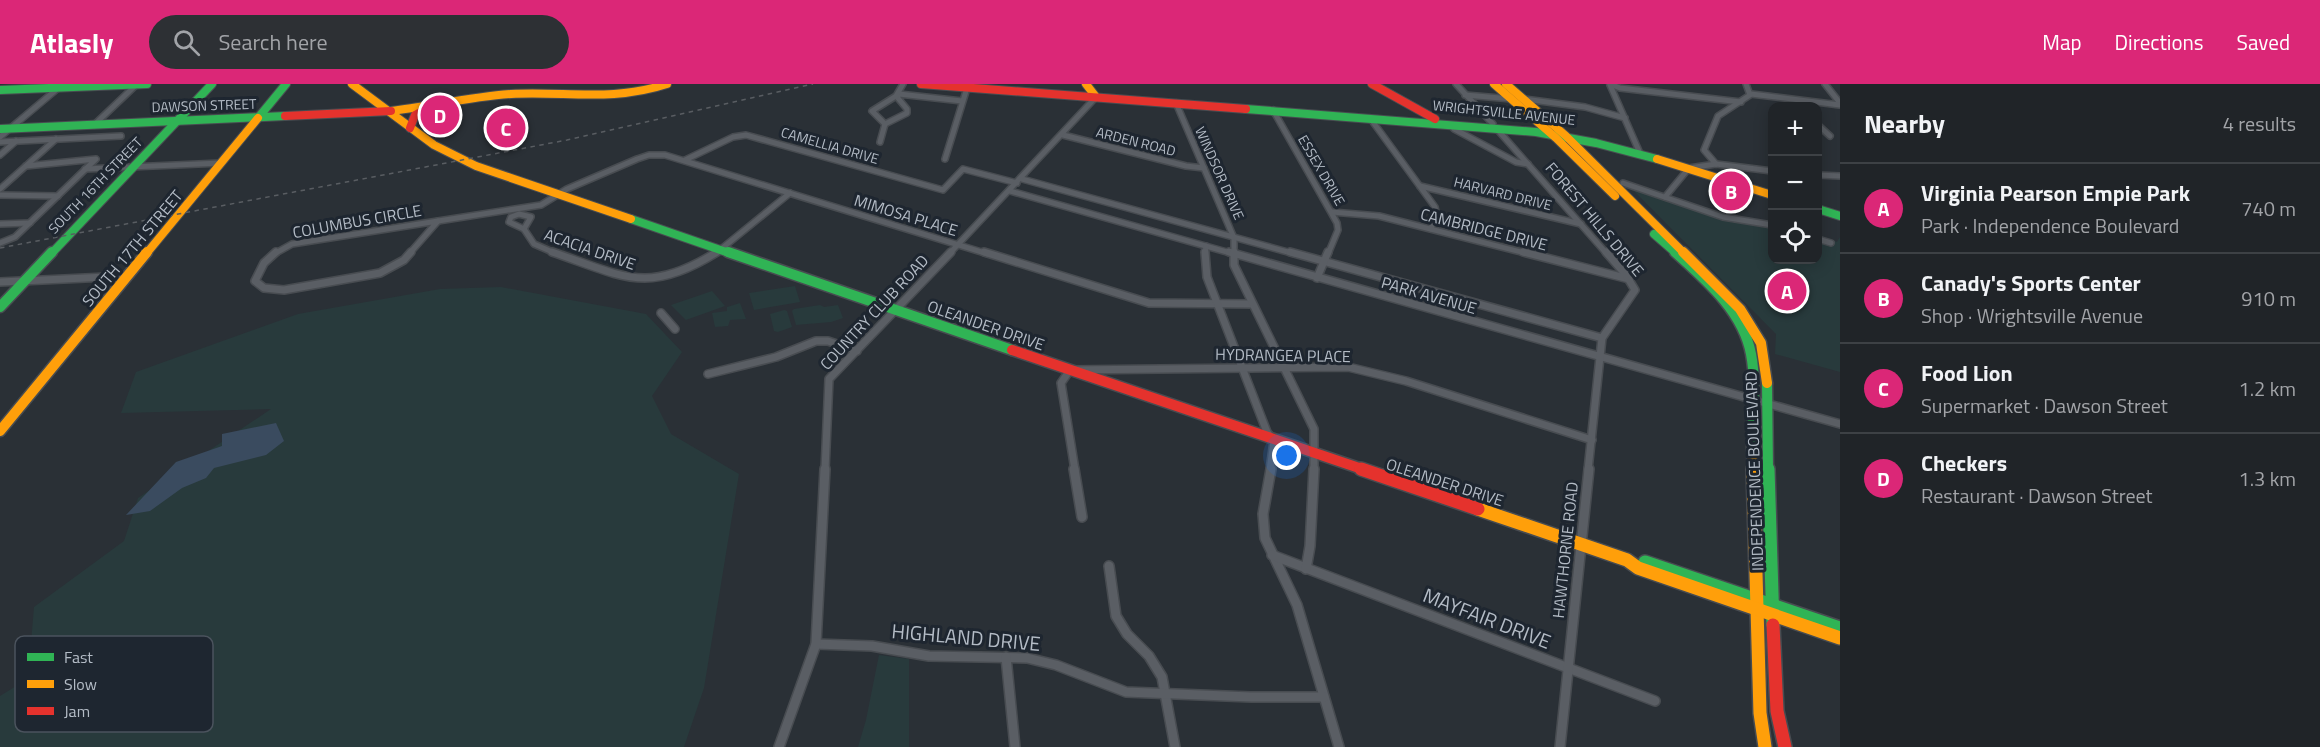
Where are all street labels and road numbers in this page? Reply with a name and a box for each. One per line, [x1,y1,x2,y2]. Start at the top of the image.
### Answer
street label: DAWSON STREET [151,93,258,117]
street label: WRIGHTSVILLE AVENUE [1432,94,1577,130]
street label: CAMELLIA DRIVE [779,121,882,169]
street label: ARDEN ROAD [1094,121,1178,161]
street label: WINDSOR DRIVE [1190,123,1250,223]
street label: SOUTH 16TH STREET [43,131,147,238]
street label: ESSEX DRIVE [1293,131,1351,209]
street label: FOREST HILLS DRIVE [1540,157,1650,281]
street label: HARVARD DRIVE [1452,171,1554,215]
street label: SOUTH 17TH STREET [76,184,188,312]
street label: MIMOSA PLACE [851,188,961,242]
street label: COLUMBUS CIRCLE [291,198,423,244]
street label: CAMBRIDGE DRIVE [1418,202,1550,256]
street label: ACACIA DRIVE [541,222,639,276]
street label: COUNTRY CLUB ROAD [814,249,934,375]
street label: PARK AVENUE [1378,270,1480,320]
street label: OLEANDER DRIVE [924,294,1048,356]
street label: HYDRANGEA PLACE [1215,342,1351,368]
street label: INDEPENDENCE BOULEVARD [1739,371,1769,571]
street label: OLEANDER DRIVE [1383,452,1507,512]
street label: HAWTHORNE ROAD [1546,481,1584,619]
street label: MAYFAIR DRIVE [1419,579,1555,657]
street label: HIGHLAND DRIVE [890,615,1042,659]

